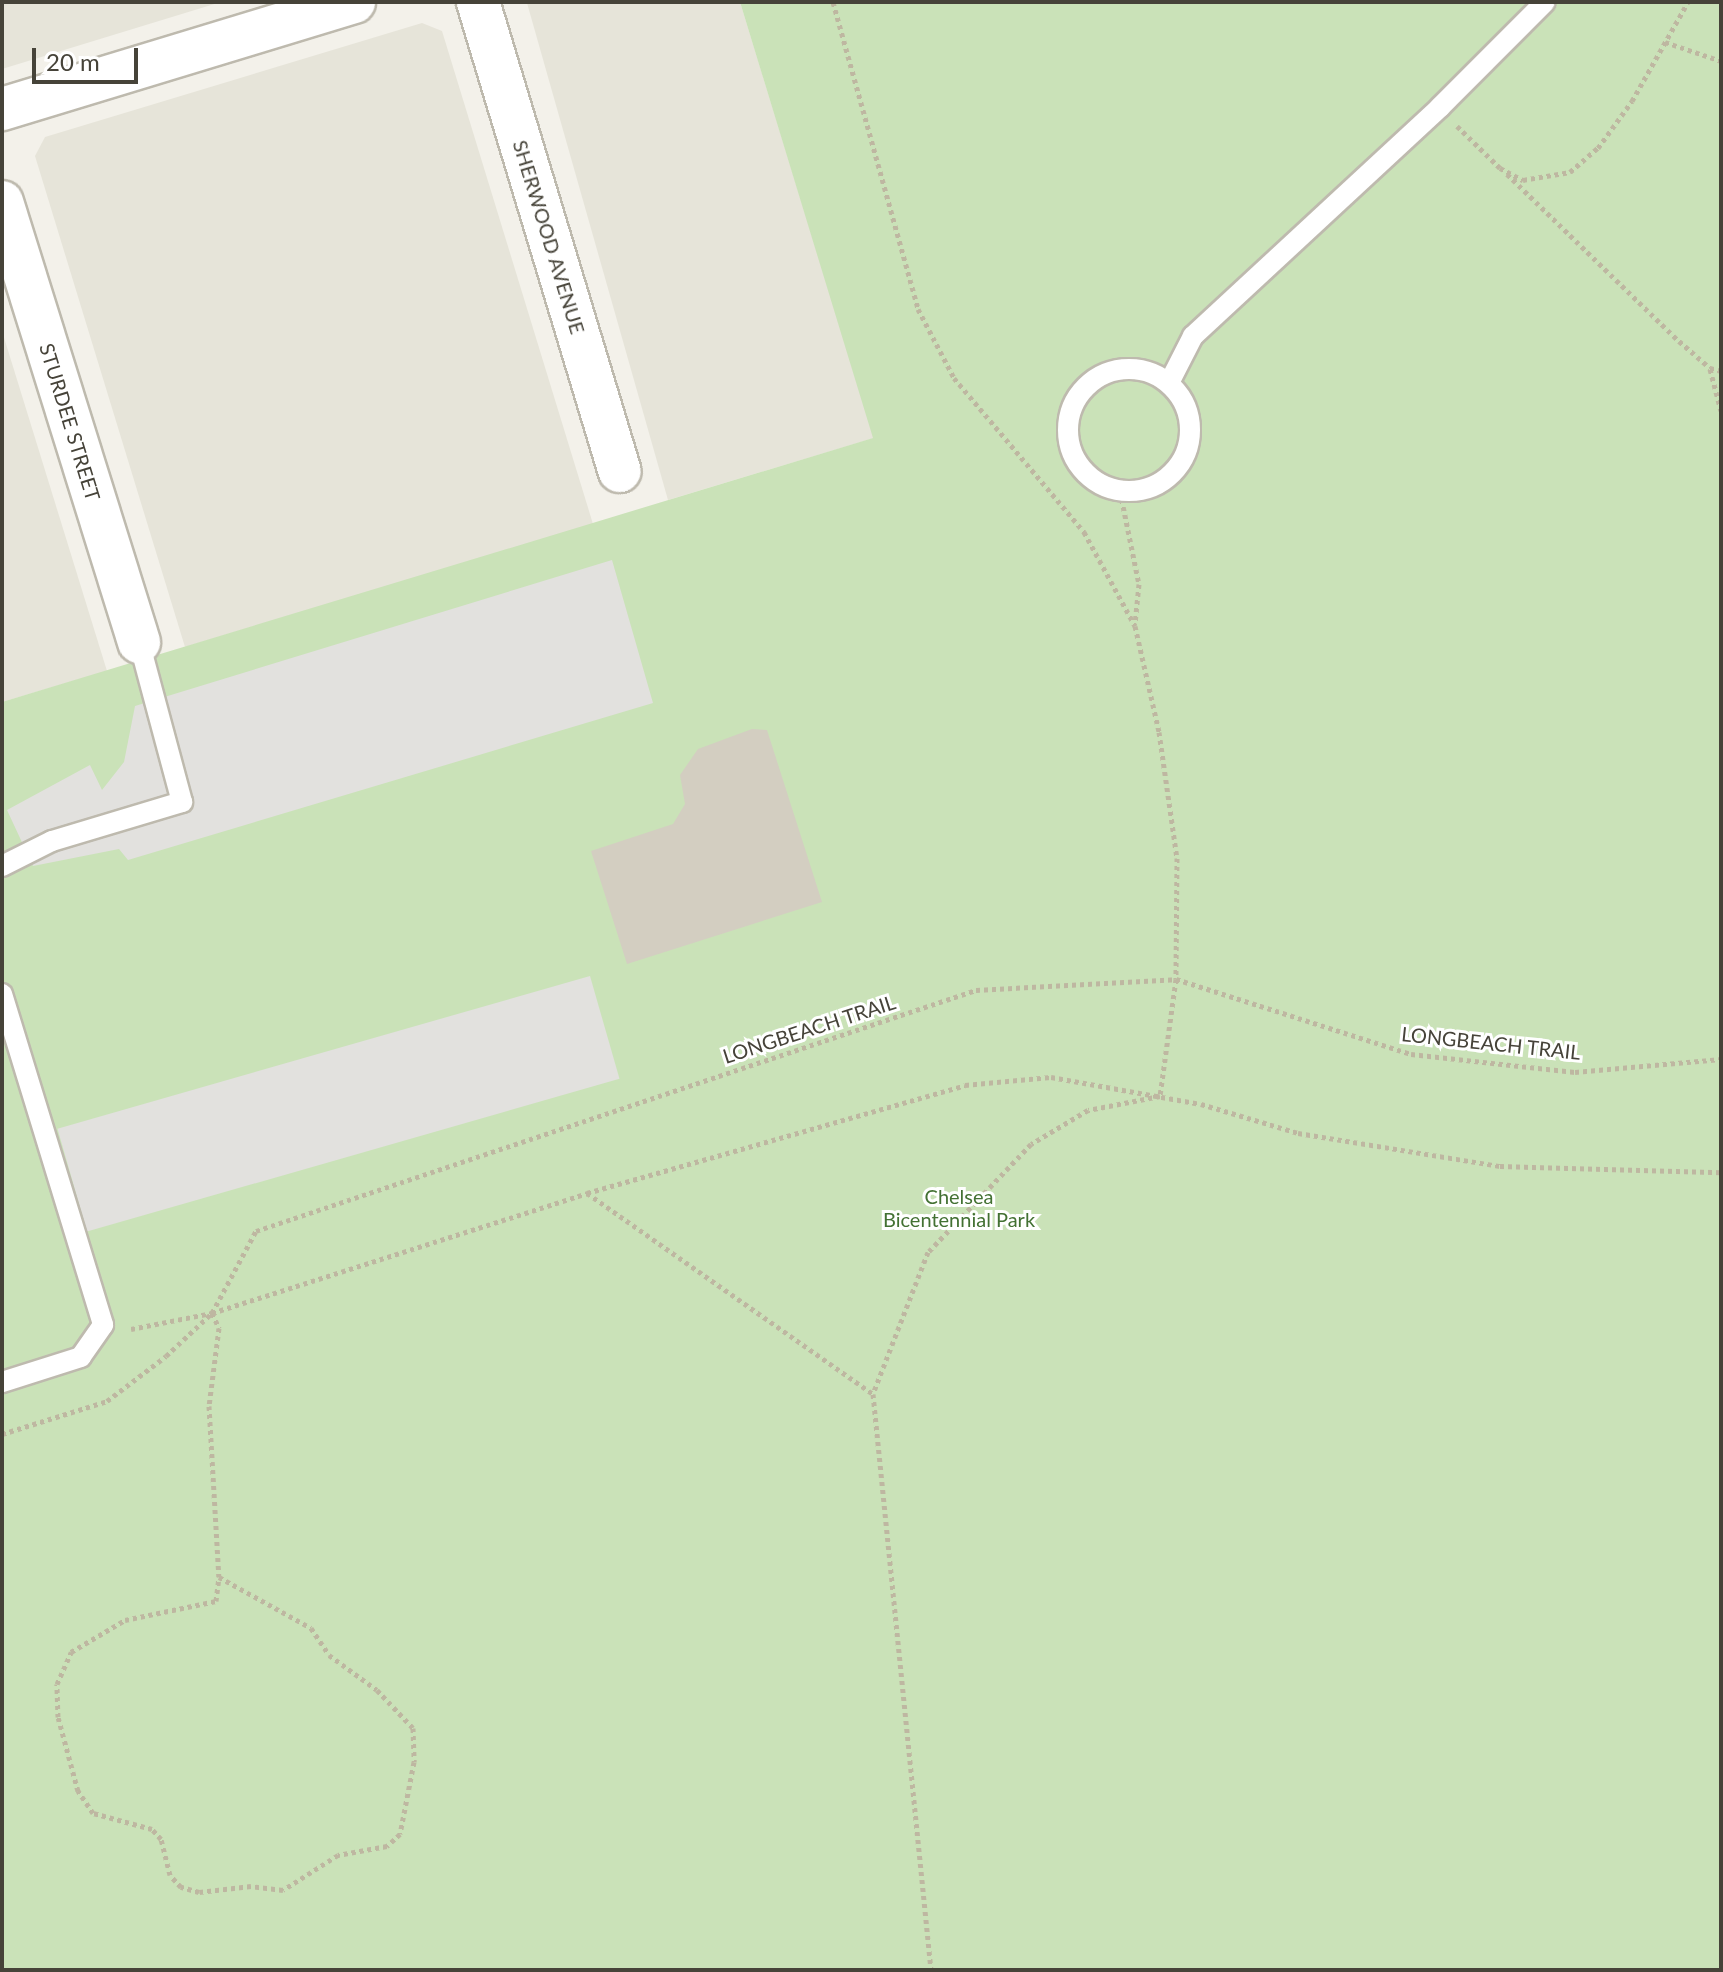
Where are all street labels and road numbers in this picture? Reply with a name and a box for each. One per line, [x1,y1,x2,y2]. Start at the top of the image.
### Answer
street label: SHERWOOD AVENUE [508,137,590,337]
street label: STURDEE STREET [35,340,105,504]
street label: LONGBEACH TRAIL [719,990,899,1068]
street label: LONGBEACH TRAIL [1400,1022,1582,1064]

